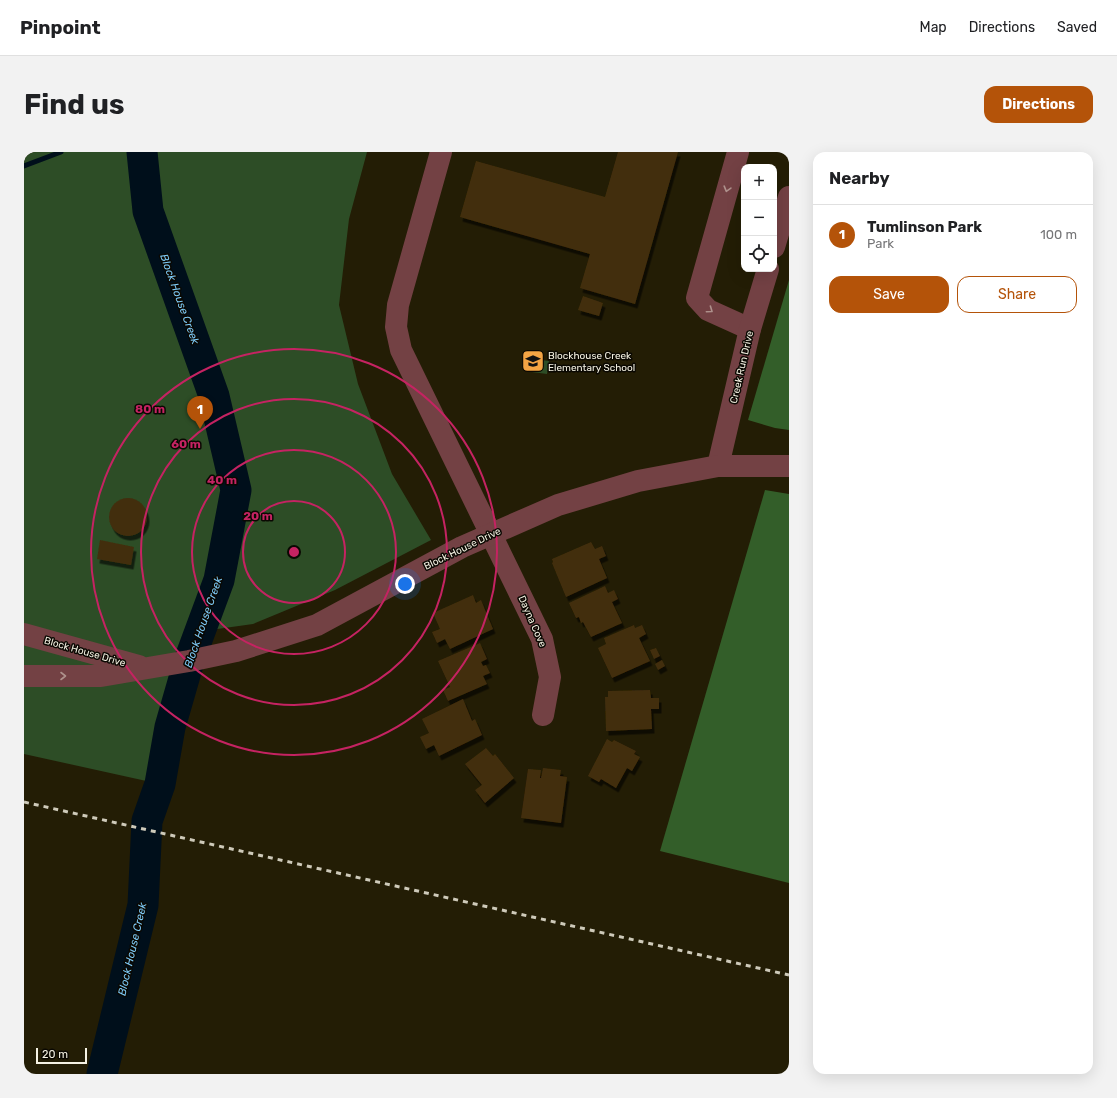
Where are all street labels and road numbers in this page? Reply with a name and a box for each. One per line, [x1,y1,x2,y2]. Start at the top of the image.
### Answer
street label: Creek Run Drive [728,329,756,405]
street label: Block House Drive [422,525,503,573]
street label: Dayna Cove [515,594,549,649]
street label: Block House Drive [43,635,127,669]

